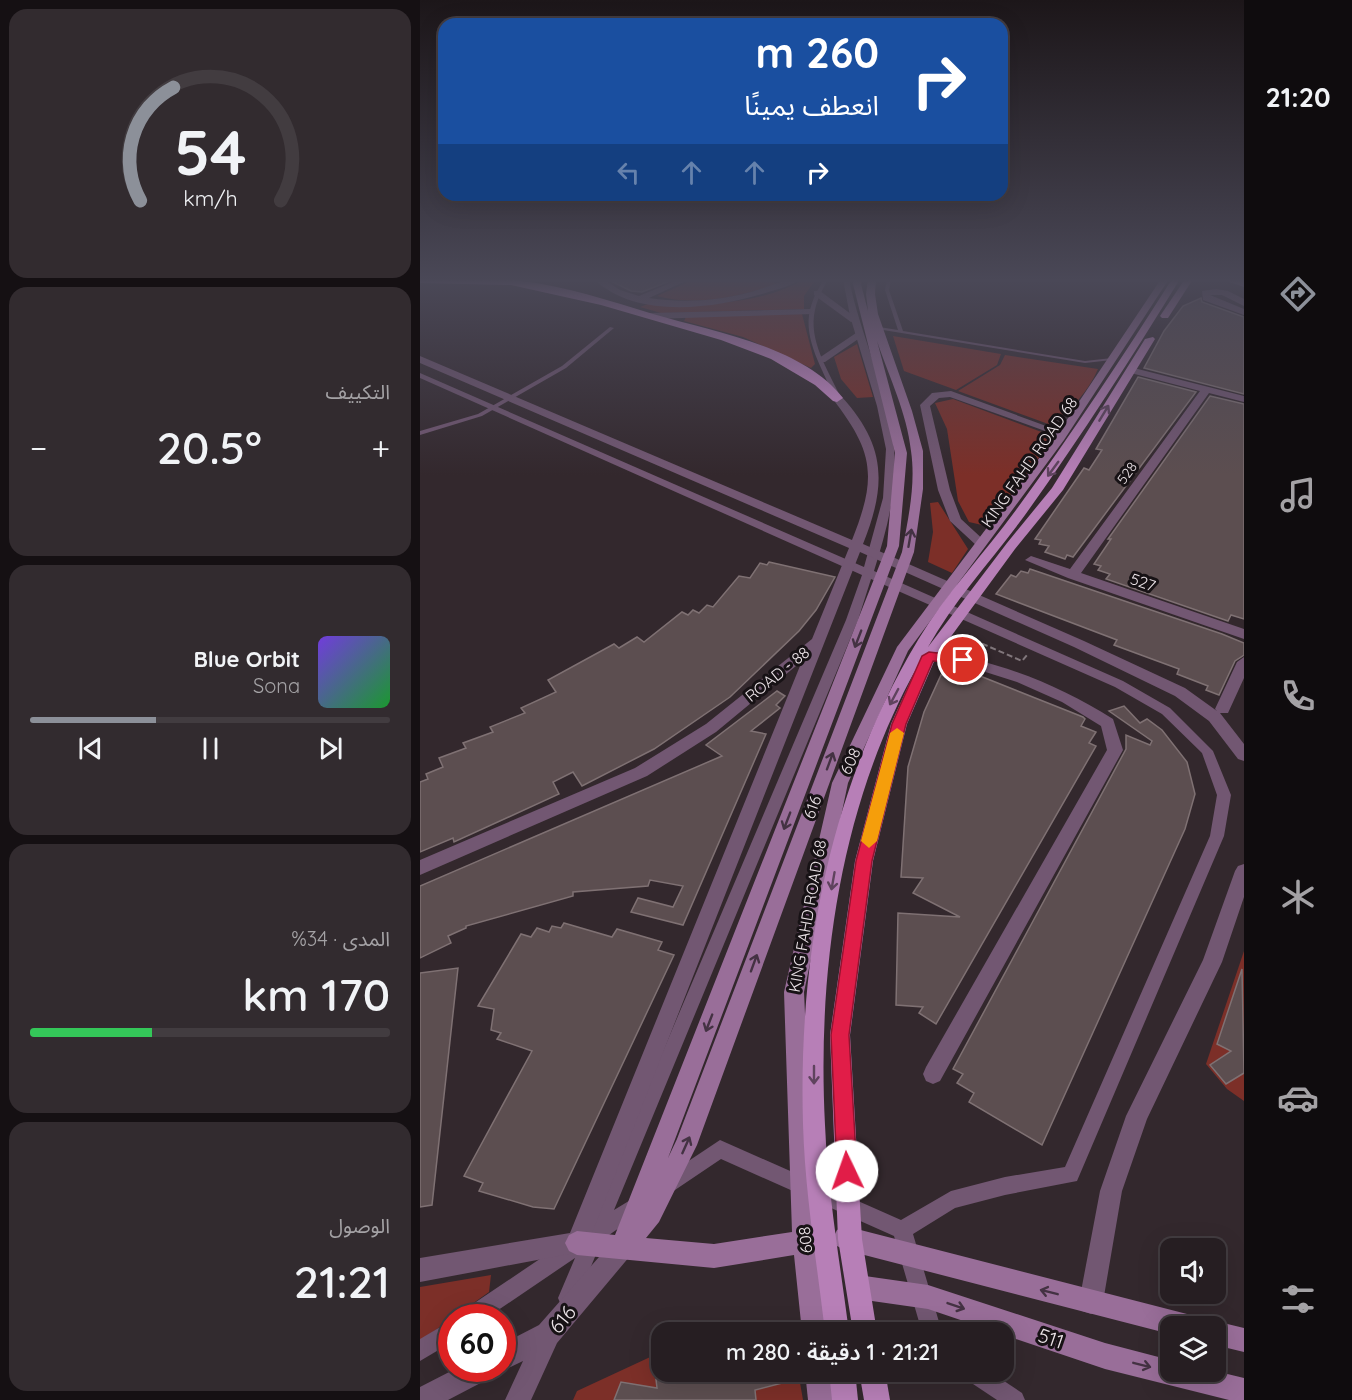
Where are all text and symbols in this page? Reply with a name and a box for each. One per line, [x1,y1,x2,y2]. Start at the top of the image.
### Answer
text: 260 m [756,26,879,79]
icon: right [900,42,978,120]
text: 21:20 [1265,80,1331,114]
text: انعطف يمينًا [744,88,879,122]
text: 54 [174,113,246,191]
icon: left [612,156,645,189]
icon: ahead [675,156,708,189]
icon: ahead [738,156,771,189]
icon: right [801,156,834,189]
text: km/h [183,185,237,211]
icon: directions [1277,273,1319,315]
text: التكييف [326,379,390,404]
street label: KING FAHD ROAD 68 [977,393,1081,531]
one-way arrow [1099,405,1111,422]
text: 20.5° [157,419,262,475]
text: − [30,427,47,468]
text: + [371,427,390,468]
street label: 528 [1113,458,1141,488]
one-way arrow [1047,460,1060,476]
icon: music [1277,474,1319,516]
one-way arrow [905,528,916,548]
street label: 527 [1128,568,1158,596]
one-way arrow [851,630,862,648]
pin [937,634,988,685]
street label: ROAD - 88 [741,642,813,706]
icon: arrive [946,643,979,676]
text: Blue Orbit [194,645,300,673]
text: Sona [253,673,300,698]
icon: phone [1277,675,1319,717]
one-way arrow [888,688,900,706]
icon: previous [74,732,107,765]
icon: pause [194,732,227,765]
icon: next [314,732,347,765]
street label: 608 [835,745,865,777]
one-way arrow [825,752,836,770]
street label: 616 [799,792,825,821]
one-way arrow [781,811,792,830]
street label: KING FAHD ROAD 68 [784,838,830,994]
one-way arrow [827,871,838,891]
icon: climate [1277,876,1319,918]
text: المدى · 34% [291,926,390,951]
one-way arrow [750,954,761,973]
text: 170 km [242,966,390,1022]
one-way arrow [703,1013,714,1031]
one-way arrow [808,1064,820,1084]
icon: car [1277,1077,1319,1119]
one-way arrow [680,1137,692,1155]
position arrow [815,1139,879,1203]
text: الوصول [329,1213,390,1238]
street label: 608 [794,1226,816,1254]
map controls [1160,1238,1226,1382]
button: sound [1160,1238,1226,1304]
text: 21:21 [294,1253,390,1309]
icon: filters [1277,1278,1319,1320]
one-way arrow [1040,1285,1059,1297]
street label: 616 [543,1300,581,1338]
one-way arrow [946,1301,965,1312]
speed limit sign: 60 [438,1304,516,1382]
button: layers [1160,1316,1226,1382]
street label: 511 [1035,1322,1067,1354]
text: 21:21 · 1 دقيقة · 280 m [726,1338,939,1366]
one-way arrow [1132,1360,1151,1372]

